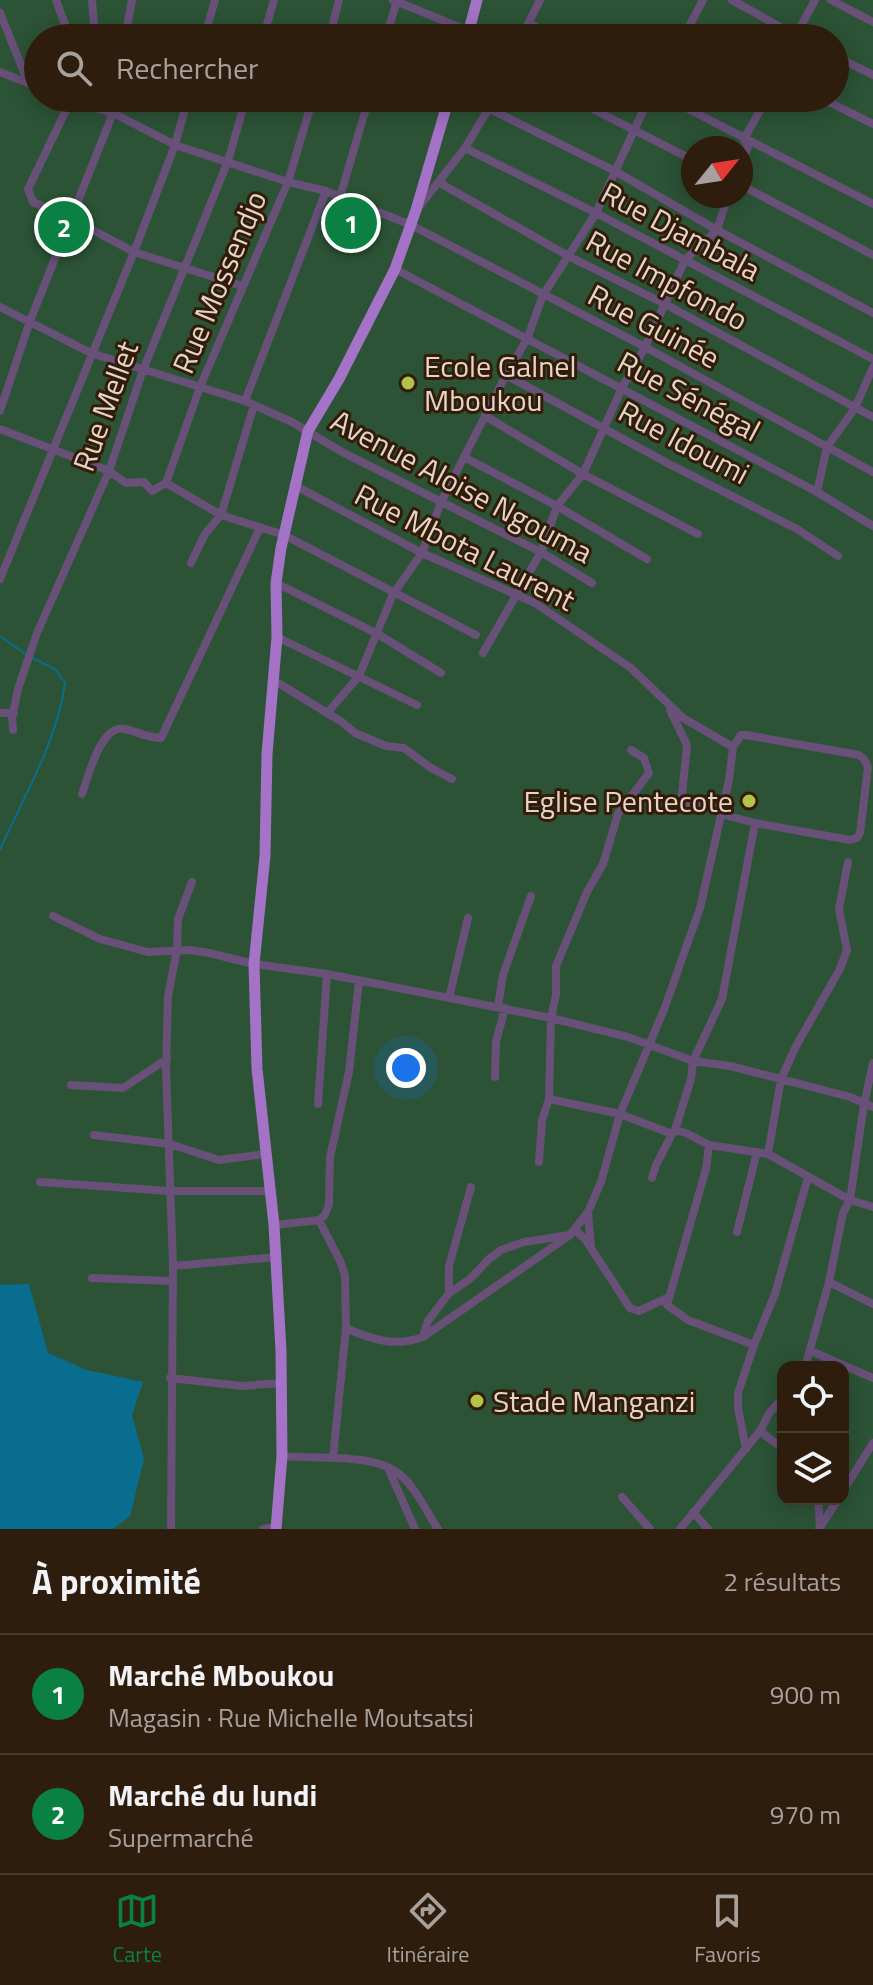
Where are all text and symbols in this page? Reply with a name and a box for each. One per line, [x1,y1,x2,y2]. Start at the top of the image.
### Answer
search box [24,24,849,112]
text: Rechercher [116,45,259,91]
icon: search [52,46,96,90]
north arrow [681,136,753,208]
street label: Rue Djambala [593,170,769,292]
street label: Rue Mossendjo [160,184,278,380]
pin: 1 [325,193,377,253]
pin: 2 [38,197,90,257]
street label: Rue Impfondo [578,218,756,342]
street label: Rue Guinée [580,272,728,380]
street label: Rue Mellet [60,334,150,478]
street label: Rue Sénégal [609,339,769,453]
place label: Ecole Galnel Mboukou [424,343,576,423]
marker: Ecole Galnel Mboukou [399,374,417,392]
street label: Rue Idoumi [610,388,758,496]
street label: Avenue Aloise Ngouma [323,397,601,575]
street label: Rue Mbota Laurent [347,472,584,623]
place label: Eglise Pentecote [523,778,733,824]
marker: Eglise Pentecote [740,792,758,810]
your location [386,1048,426,1088]
map controls [777,1361,849,1505]
button: locate [777,1361,849,1433]
place label: Stade Manganzi [493,1378,695,1424]
marker: Stade Manganzi [468,1392,486,1410]
button: layers [777,1433,849,1505]
text: À proximité [32,1555,201,1607]
text: 2 résultats [724,1562,841,1601]
text: Marché Mboukou [108,1652,334,1698]
text: 1 [51,1675,65,1714]
text: 900 m [770,1675,841,1714]
text: Magasin · Rue Michelle Moutsatsi [108,1698,474,1737]
text: Marché du lundi [108,1772,317,1818]
text: 2 [51,1795,65,1834]
text: 970 m [770,1795,841,1834]
text: Supermarché [108,1818,254,1857]
tab: Carte [112,1889,162,1971]
tab: Itinéraire [387,1889,469,1971]
tab: Favoris [694,1889,761,1971]

